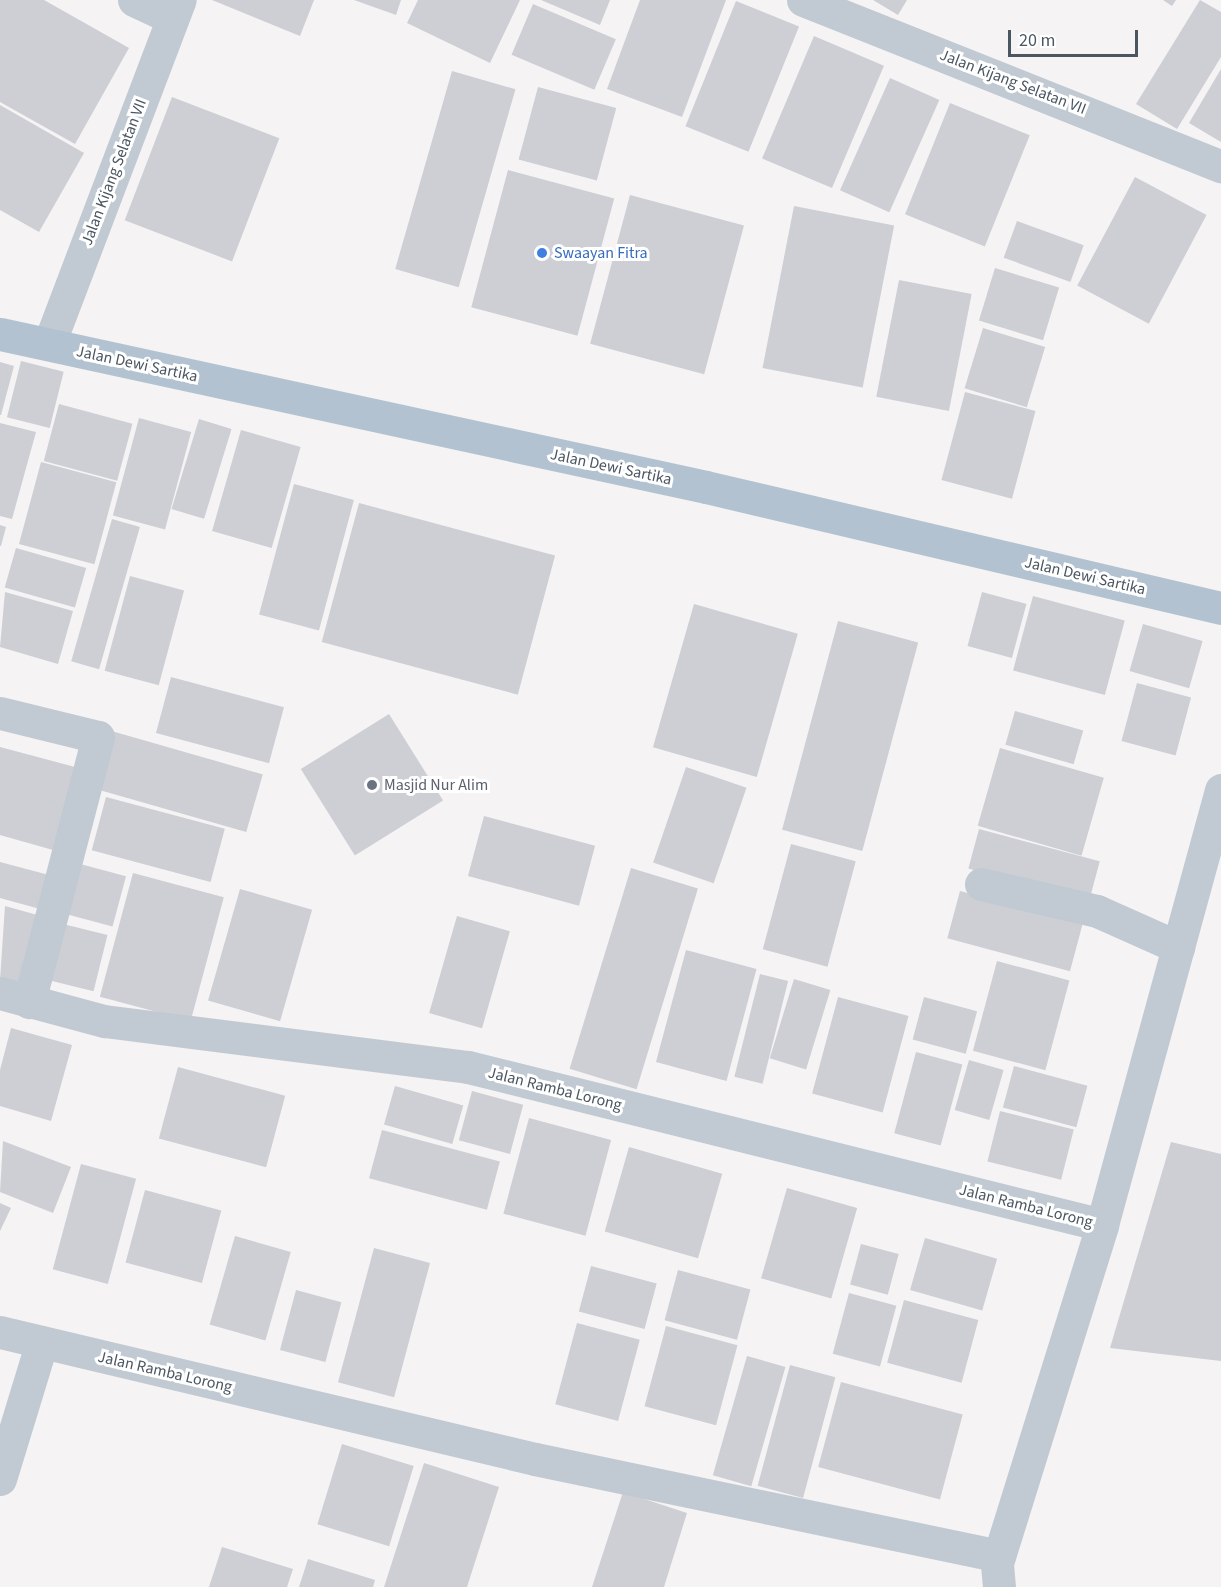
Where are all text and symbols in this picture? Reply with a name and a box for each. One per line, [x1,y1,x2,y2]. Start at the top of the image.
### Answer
scale bar [1011,18,1142,56]
text: 20 m [1019,28,1055,53]
street label: Jalan Kijang Selatan VII [937,45,1089,119]
street label: Jalan Kijang Selatan VII [77,96,151,248]
place label: Swaayan Fitra [554,243,648,263]
marker: Swaayan Fitra [535,246,549,260]
street label: Jalan Dewi Sartika [75,342,199,386]
street label: Jalan Dewi Sartika [549,445,673,489]
street label: Jalan Dewi Sartika [1023,553,1147,599]
place label: Masjid Nur Alim [384,775,488,795]
marker: Masjid Nur Alim [365,778,379,792]
street label: Jalan Ramba Lorong [486,1063,624,1115]
street label: Jalan Ramba Lorong [957,1180,1095,1232]
street label: Jalan Ramba Lorong [96,1347,234,1397]

